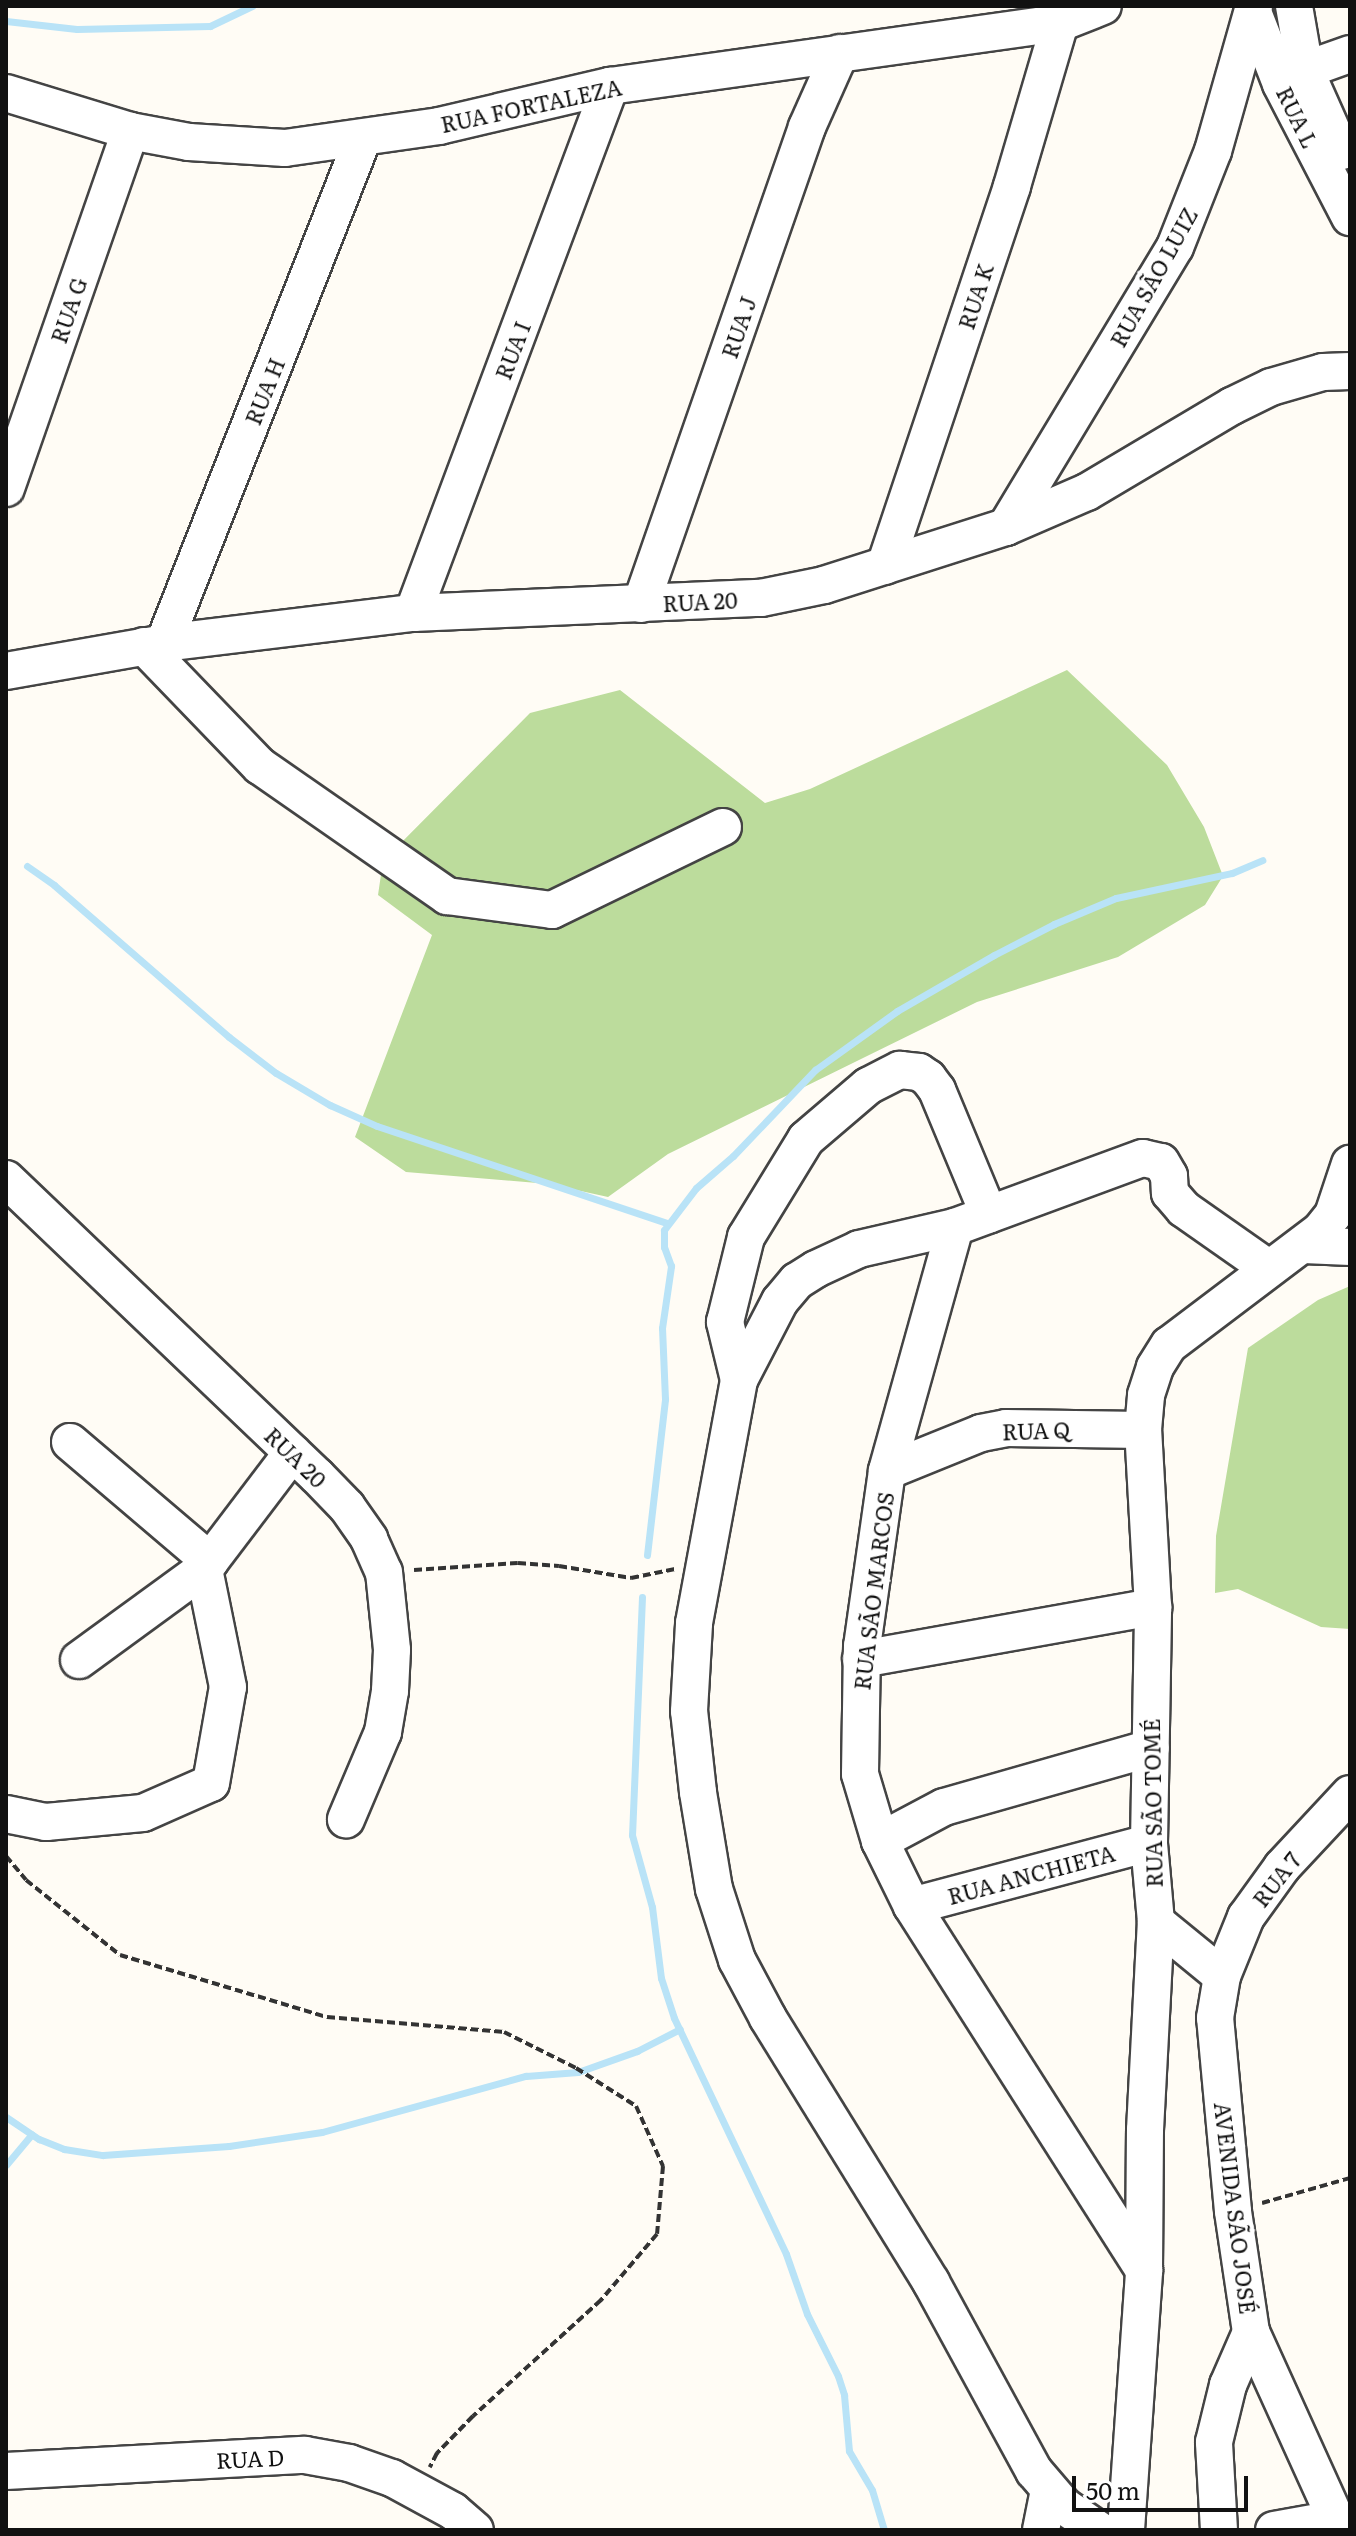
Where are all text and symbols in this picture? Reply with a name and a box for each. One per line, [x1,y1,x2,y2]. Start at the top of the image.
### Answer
street label: RUA FORTALEZA [438,73,624,137]
street label: RUA L [1272,82,1324,152]
street label: RUA SÃO LUIZ [1104,203,1202,351]
street label: RUA K [952,260,998,332]
street label: RUA G [44,274,92,346]
street label: RUA J [715,293,761,361]
street label: RUA I [489,317,535,383]
street label: RUA H [239,354,289,428]
street label: RUA 20 [662,586,738,616]
street label: RUA Q [1002,1416,1070,1444]
street label: RUA 20 [260,1421,332,1493]
street label: RUA SÃO MARCOS [848,1490,898,1692]
street label: RUA SÃO TOMÉ [1137,1718,1167,1888]
street label: RUA ANCHIETA [944,1839,1118,1909]
street label: RUA 7 [1246,1846,1306,1912]
street label: AVENIDA SÃO JOSÉ [1210,2100,1262,2316]
street label: RUA D [215,2443,285,2473]
scale bar [1076,2460,1252,2510]
text: 50 m [1086,2472,1140,2507]

